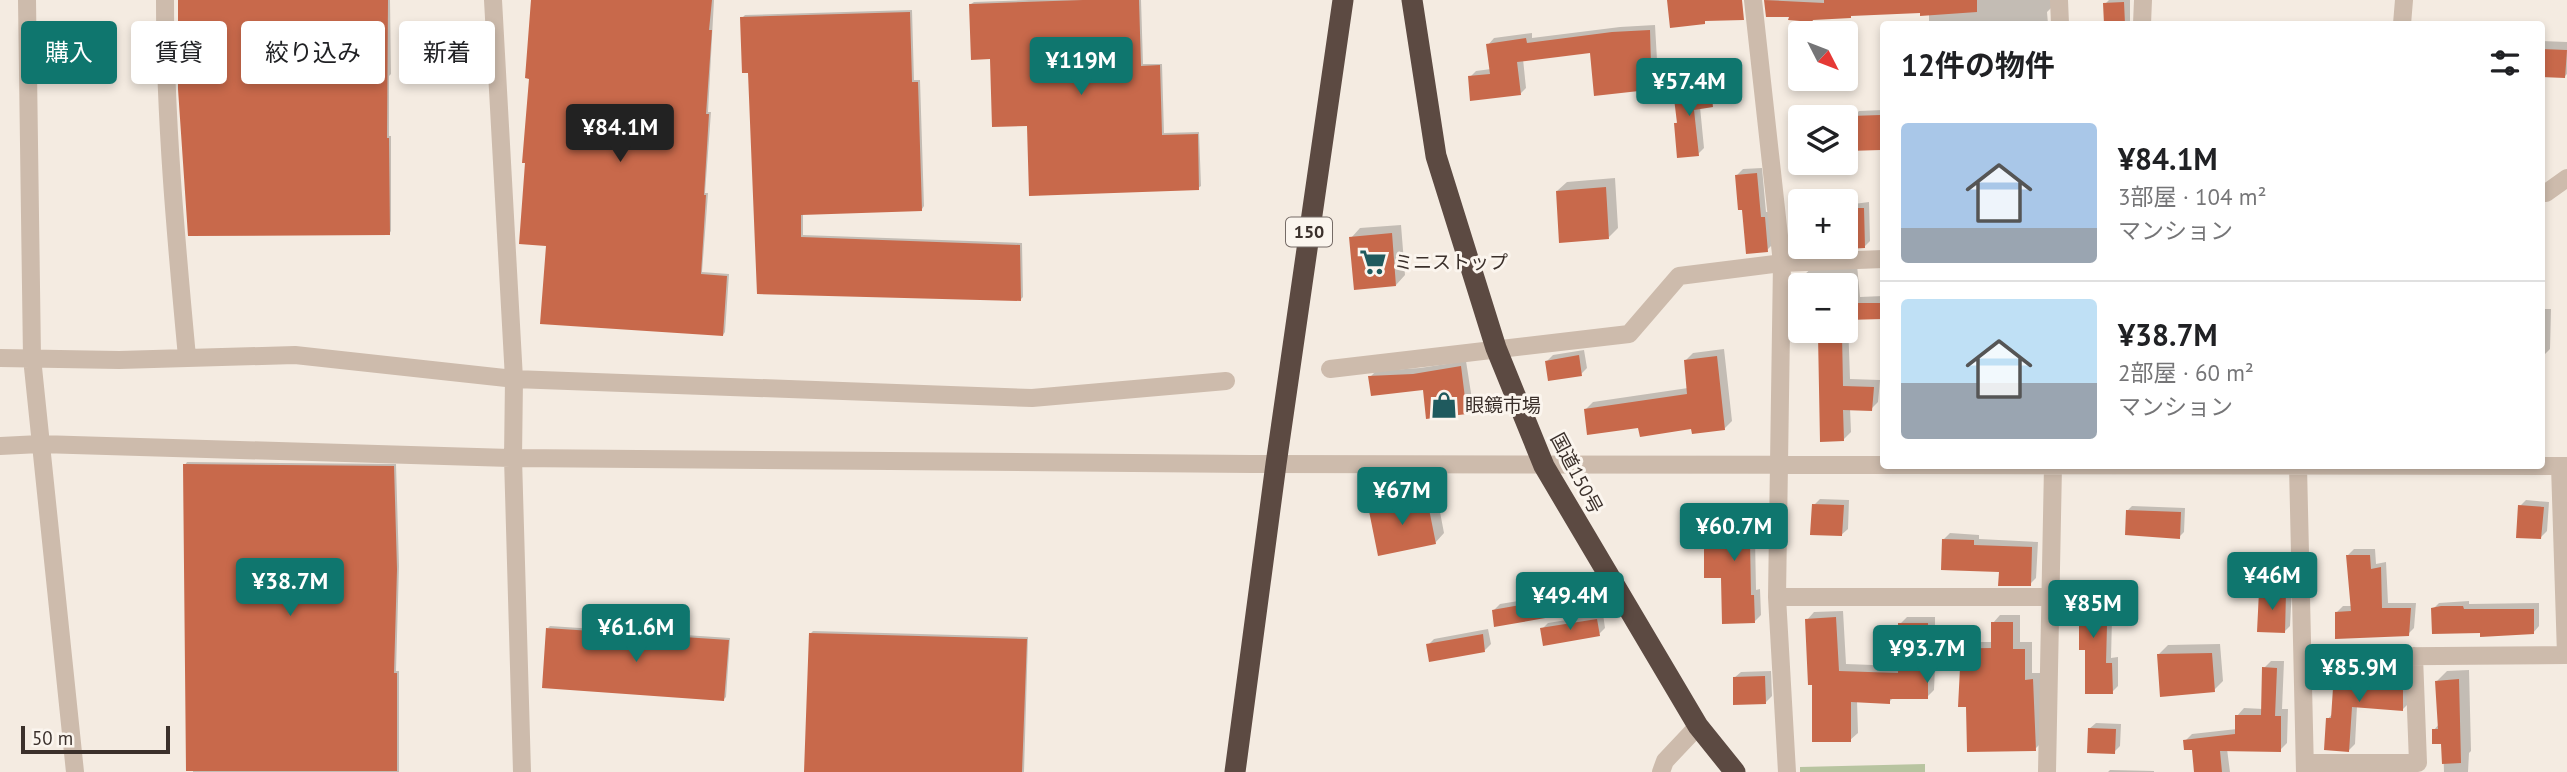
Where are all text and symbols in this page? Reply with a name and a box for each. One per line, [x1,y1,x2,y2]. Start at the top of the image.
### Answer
chip: 購入 [21,21,117,84]
chip: 賃貸 [131,21,227,84]
chip: 絞り込み [241,21,385,84]
chip: 新着 [399,21,495,84]
north arrow [1788,21,1858,91]
map controls [1788,21,1858,343]
pin: ¥119M [1032,38,1130,97]
icon: filters [2486,44,2524,82]
text: ¥119M [1046,45,1116,74]
text: 12件の物件 [1901,45,2055,84]
pin: ¥57.4M [1632,58,1746,118]
text: ¥57.4M [1652,66,1726,95]
pin: ¥84.1M [563,104,677,164]
button: layers [1788,105,1858,175]
text: ¥84.1M [582,112,658,141]
text: ¥84.1M [2118,139,2217,178]
icon: home [1957,151,2041,235]
text: 3部屋 · 104 m² [2118,182,2266,211]
button: + [1788,189,1858,259]
text: マンション [2118,216,2233,245]
road number: 150 [1286,218,1332,246]
supermarket icon: ミニストップ [1358,247,1388,277]
place label: ミニストップ [1394,250,1508,274]
button: − [1788,273,1858,343]
text: ¥38.7M [2118,315,2217,354]
icon: home [1957,327,2041,411]
text: 2部屋 · 60 m² [2118,358,2254,387]
shop icon: 眼鏡市場 [1429,390,1459,420]
text: マンション [2118,392,2233,421]
place label: 眼鏡市場 [1465,393,1541,417]
street label: 国道150号 [1546,428,1608,518]
pin: ¥67M [1361,468,1443,527]
text: ¥67M [1373,475,1431,504]
pin: ¥60.7M [1677,504,1791,563]
text: ¥60.7M [1696,511,1772,540]
pin: ¥46M [2231,552,2313,612]
pin: ¥38.7M [233,558,347,618]
text: ¥46M [2243,560,2301,589]
text: ¥38.7M [252,566,328,595]
pin: ¥49.4M [1513,572,1627,632]
text: ¥49.4M [1532,580,1608,609]
pin: ¥85M [2052,580,2134,640]
text: ¥85M [2064,588,2122,617]
pin: ¥61.6M [579,604,693,664]
text: ¥61.6M [598,612,674,641]
pin: ¥93.7M [1870,626,1984,685]
text: ¥93.7M [1889,633,1965,662]
pin: ¥85.9M [2302,644,2416,704]
text: ¥85.9M [2321,652,2397,681]
scale bar [21,723,170,755]
text: 50 m [32,726,73,750]

